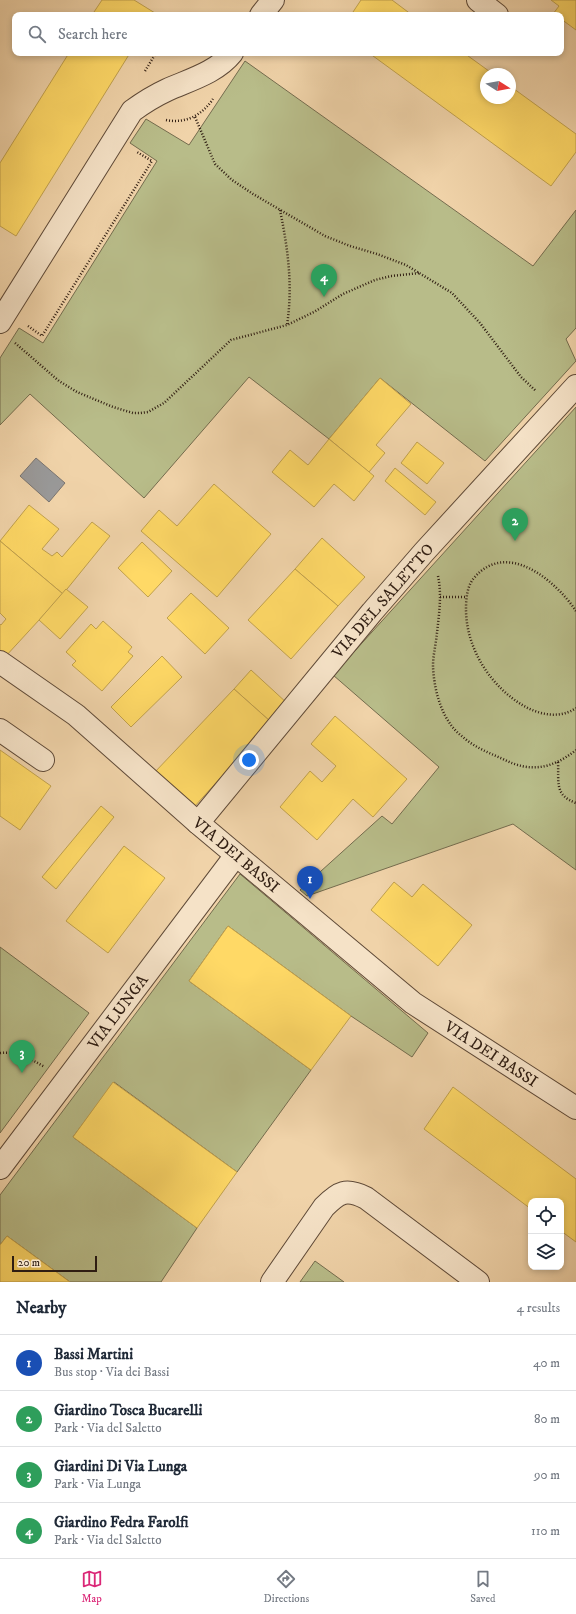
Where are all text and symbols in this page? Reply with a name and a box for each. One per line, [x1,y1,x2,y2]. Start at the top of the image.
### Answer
search box [12,12,564,56]
icon: search [26,23,48,45]
text: Search here [58,25,127,44]
north arrow [480,68,516,104]
pin: 4 [311,264,337,297]
pin: 2 [502,508,528,541]
street label: VIA DEL SALETTO [327,539,438,663]
your location [239,750,259,770]
street label: VIA DEI BASSI [188,812,284,897]
pin: 1 [297,866,323,899]
street label: VIA LUNGA [83,970,153,1054]
street label: VIA DEI BASSI [440,1016,542,1092]
pin: 3 [9,1040,35,1073]
map controls [528,1198,564,1270]
button: locate [528,1198,564,1234]
button: layers [528,1234,564,1270]
scale bar [12,1254,97,1273]
text: 20 m [18,1256,40,1270]
text: Nearby [16,1297,66,1319]
text: 4 results [517,1300,560,1316]
text: Bassi Martini [54,1345,133,1364]
text: 1 [27,1355,31,1371]
text: 40 m [533,1355,560,1371]
text: Bus stop · Via dei Bassi [54,1364,169,1380]
text: Giardino Tosca Bucarelli [54,1401,202,1420]
text: 2 [26,1411,32,1427]
text: 80 m [534,1411,560,1427]
text: Park · Via del Saletto [54,1420,162,1436]
text: Giardini Di Via Lunga [54,1457,187,1476]
text: 3 [27,1467,31,1483]
text: 90 m [534,1467,560,1483]
text: Park · Via Lunga [54,1476,141,1492]
text: Giardino Fedra Farolfi [54,1513,189,1532]
text: 4 [25,1523,33,1539]
text: 110 m [531,1523,560,1539]
text: Park · Via del Saletto [54,1532,162,1548]
tab: Map [81,1568,103,1606]
tab: Directions [264,1568,309,1606]
tab: Saved [470,1568,495,1606]

